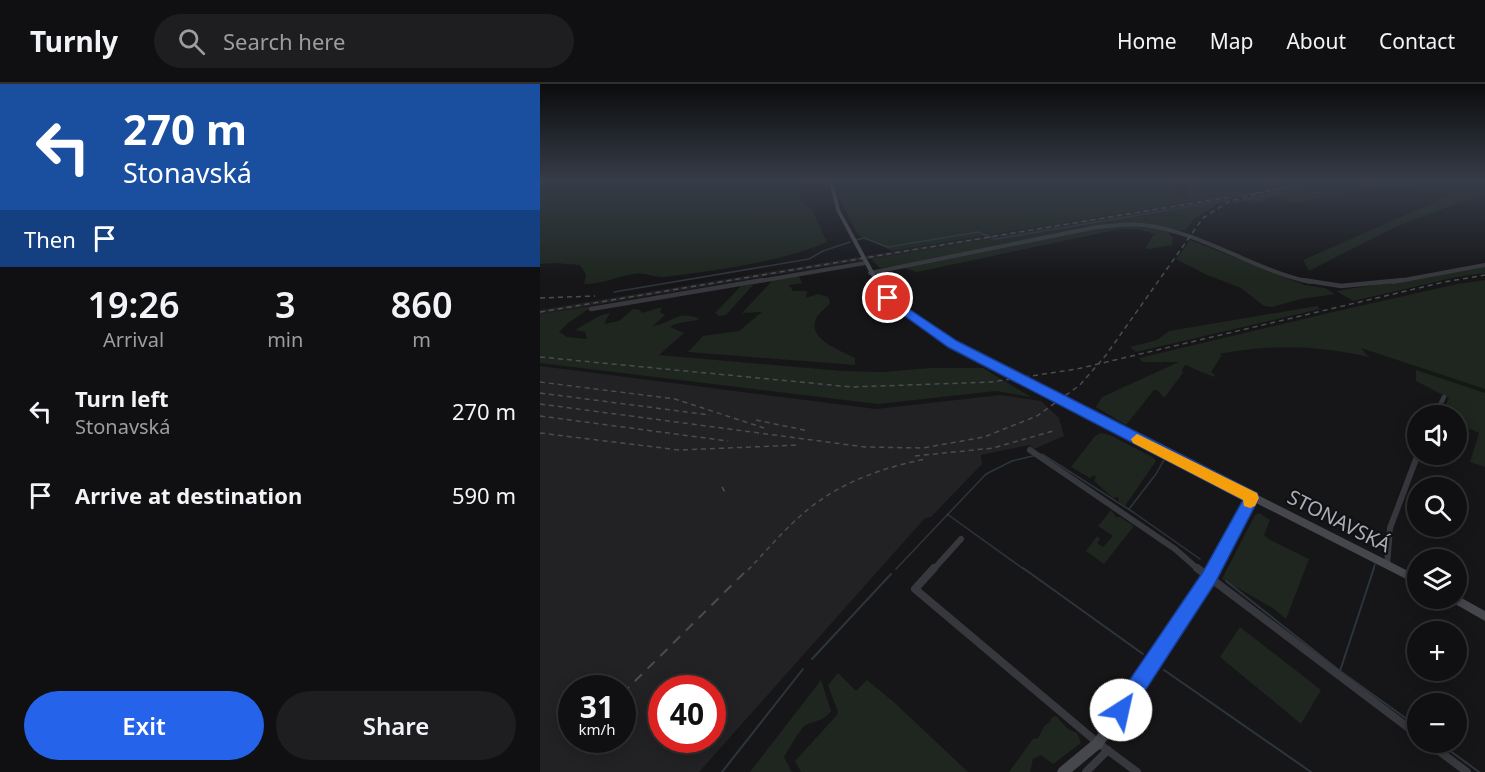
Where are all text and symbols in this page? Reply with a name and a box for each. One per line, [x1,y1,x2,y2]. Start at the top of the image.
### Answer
search box [154,14,574,68]
text: Turnly [30,22,118,60]
icon: search [175,25,208,58]
text: Search here [223,26,345,56]
text: Home [1117,27,1177,55]
text: Map [1210,27,1253,55]
text: About [1286,27,1346,55]
text: Contact [1379,27,1455,55]
text: 270 m [123,100,247,157]
icon: left [24,108,102,186]
text: Stonavská [123,154,252,191]
icon: arrive [88,222,121,255]
text: Then [24,224,76,254]
pin [862,272,913,323]
text: 19:26 [87,280,180,329]
text: 3 [275,280,296,329]
text: 860 [391,280,453,329]
icon: arrive [871,281,904,314]
text: Arrival [103,326,164,353]
text: min [267,326,303,353]
text: m [412,326,431,353]
text: Turn left [75,383,169,413]
icon: left [24,395,57,428]
text: 270 m [452,396,516,426]
map controls [1407,405,1467,753]
button: sound [1407,405,1467,465]
text: Stonavská [75,413,171,440]
button: search [1407,477,1467,537]
icon: arrive [24,479,57,512]
text: Arrive at destination [75,480,302,510]
text: 590 m [452,480,516,510]
street label: STONAVSKÁ [1283,483,1396,558]
button: layers [1407,549,1467,609]
button: + [1407,621,1467,681]
speed limit sign: 40 [648,675,726,753]
position arrow [1089,678,1153,742]
text: 31 [580,686,614,727]
button: Exit [24,691,264,760]
button: Share [276,691,516,760]
button: − [1407,693,1467,753]
text: km/h [579,719,615,739]

